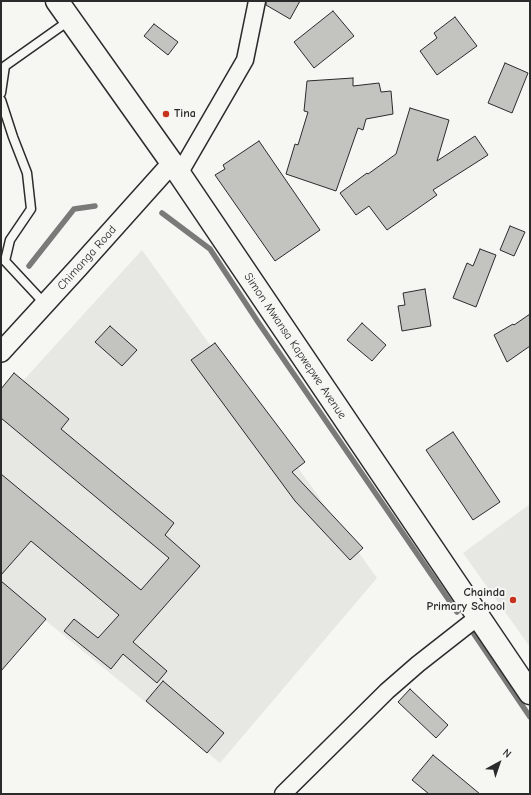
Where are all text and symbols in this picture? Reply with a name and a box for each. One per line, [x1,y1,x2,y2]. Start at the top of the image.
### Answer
place label: Tina [174,107,196,121]
marker: Tina [161,109,171,119]
street label: Chimanga Road [54,223,120,293]
street label: Simon Mwansa Kapwepwe Avenue [241,270,349,422]
place label: Chainda Primary School [427,586,505,614]
marker: Chainda Primary School [508,595,518,605]
north arrow [479,743,519,783]
text: N [500,746,514,761]

